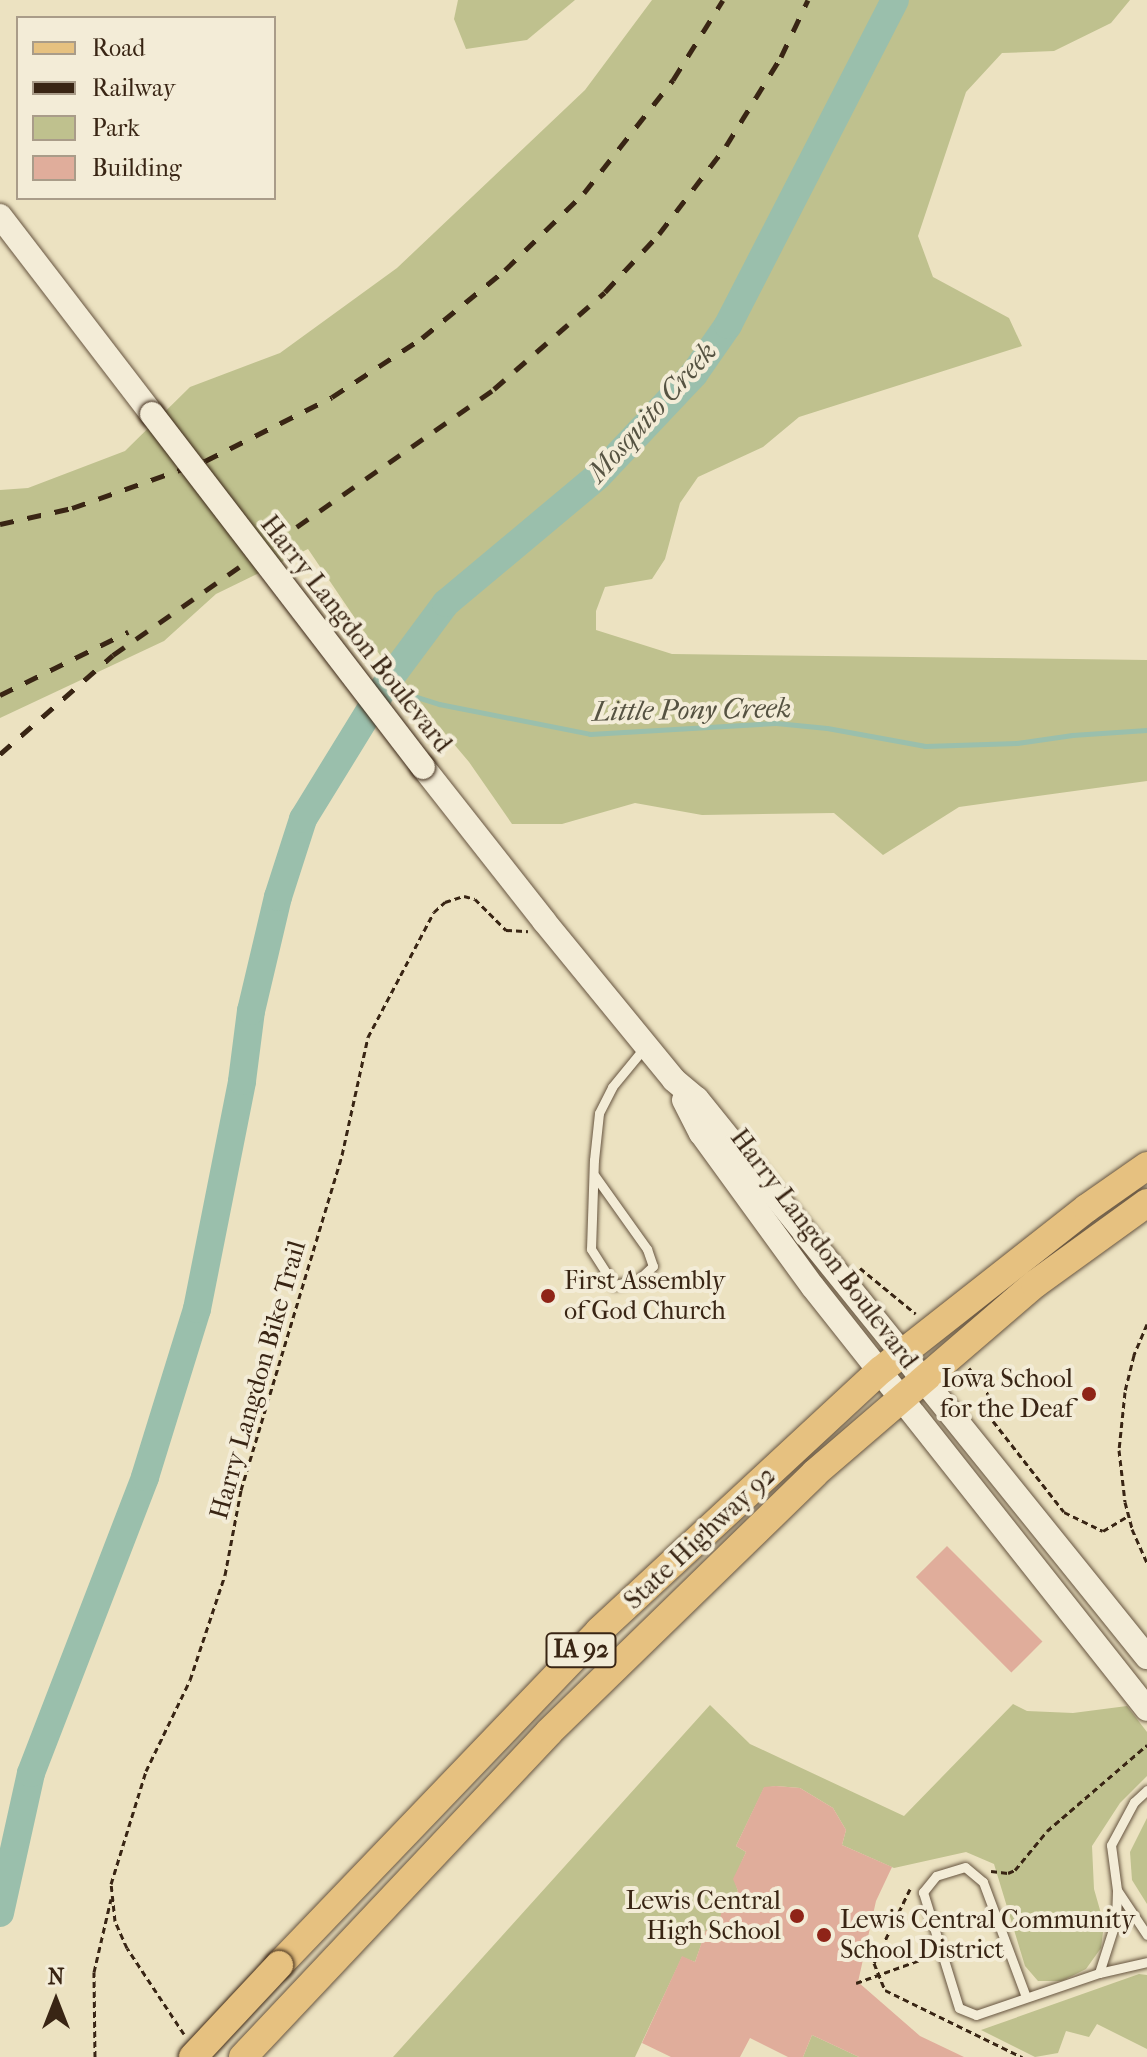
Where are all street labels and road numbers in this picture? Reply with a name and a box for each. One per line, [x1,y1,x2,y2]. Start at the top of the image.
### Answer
street label: Harry Langdon Boulevard [254,509,458,759]
street label: Harry Langdon Boulevard [724,1123,924,1375]
street label: Harry Langdon Bike Trail [203,1237,313,1523]
street label: State Highway 92 [618,1460,782,1616]
road number: IA 92 [545,1630,617,1670]

